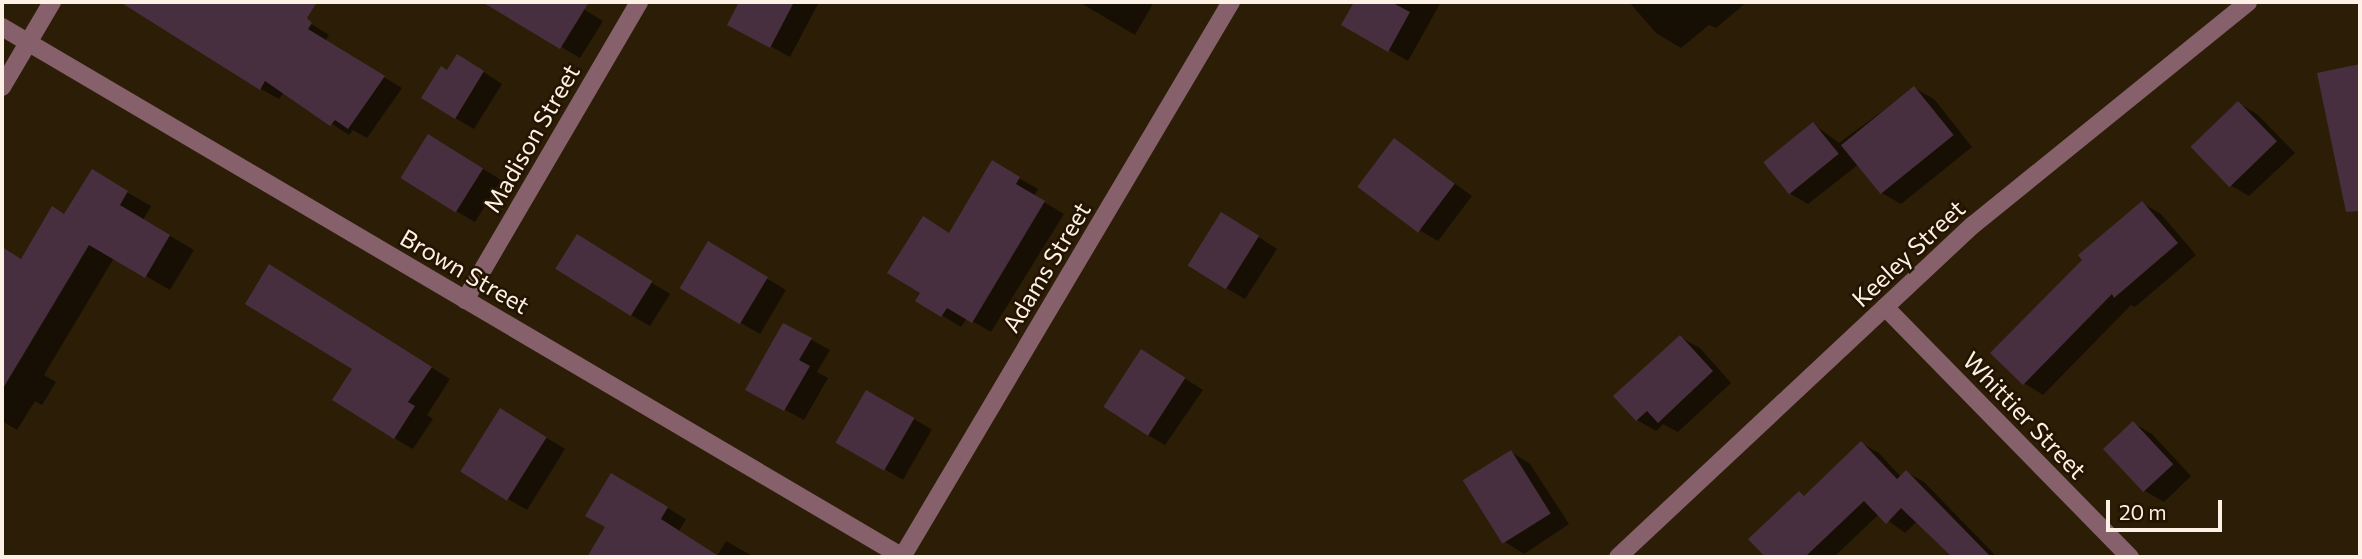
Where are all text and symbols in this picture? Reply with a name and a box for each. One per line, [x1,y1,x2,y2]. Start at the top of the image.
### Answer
street label: Madison Street [477,59,585,217]
street label: Keeley Street [1846,193,1970,313]
street label: Adams Street [996,197,1096,337]
street label: Brown Street [395,223,535,319]
street label: Whittier Street [1957,346,2093,484]
scale bar [2110,486,2226,530]
text: 20 m [2119,499,2167,524]

